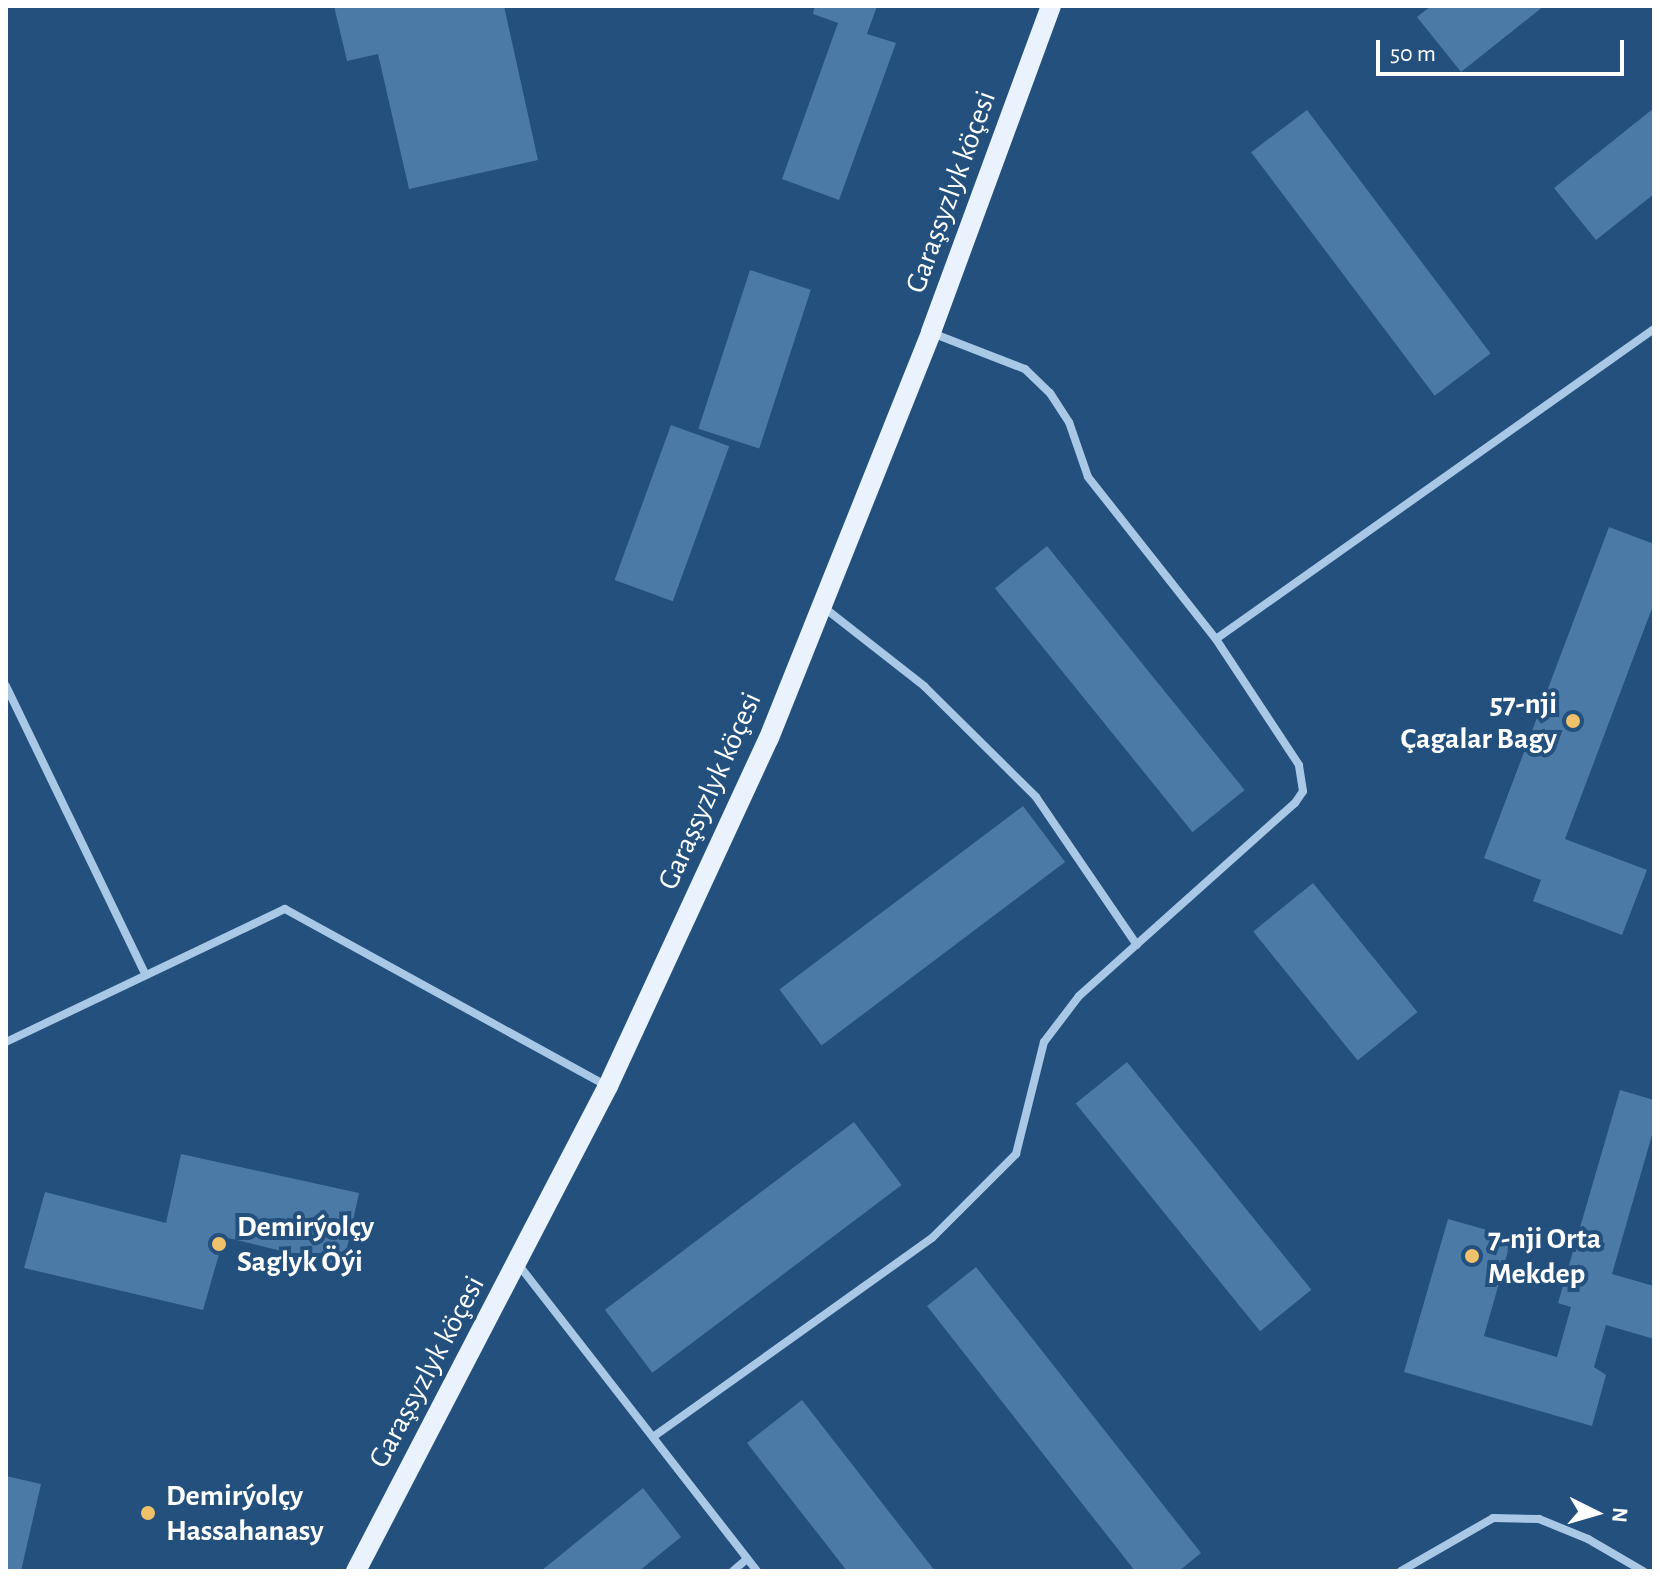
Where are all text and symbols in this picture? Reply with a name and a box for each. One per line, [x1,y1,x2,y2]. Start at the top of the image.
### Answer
scale bar [1380,24,1628,74]
text: 50 m [1390,42,1436,66]
street label: Garaşsyzlyk köçesi [898,86,1004,298]
place label: 57-nji Çagalar Bagy [1400,686,1557,756]
street label: Garaşsyzlyk köçesi [650,687,770,895]
marker: 57-nji Çagalar Bagy [1564,712,1582,730]
place label: Demirýolçy Saglyk Öýi [237,1209,374,1280]
place label: 7-nji Orta Mekdep [1488,1221,1601,1292]
marker: Demirýolçy Saglyk Öýi [208,1233,230,1255]
marker: 7-nji Orta Mekdep [1463,1247,1481,1265]
street label: Garaşsyzlyk köçesi [361,1270,493,1474]
north arrow [1556,1473,1636,1553]
place label: Demirýolçy Hassahanasy [166,1478,324,1548]
marker: Demirýolçy Hassahanasy [137,1502,159,1524]
text: N [1608,1507,1632,1524]

